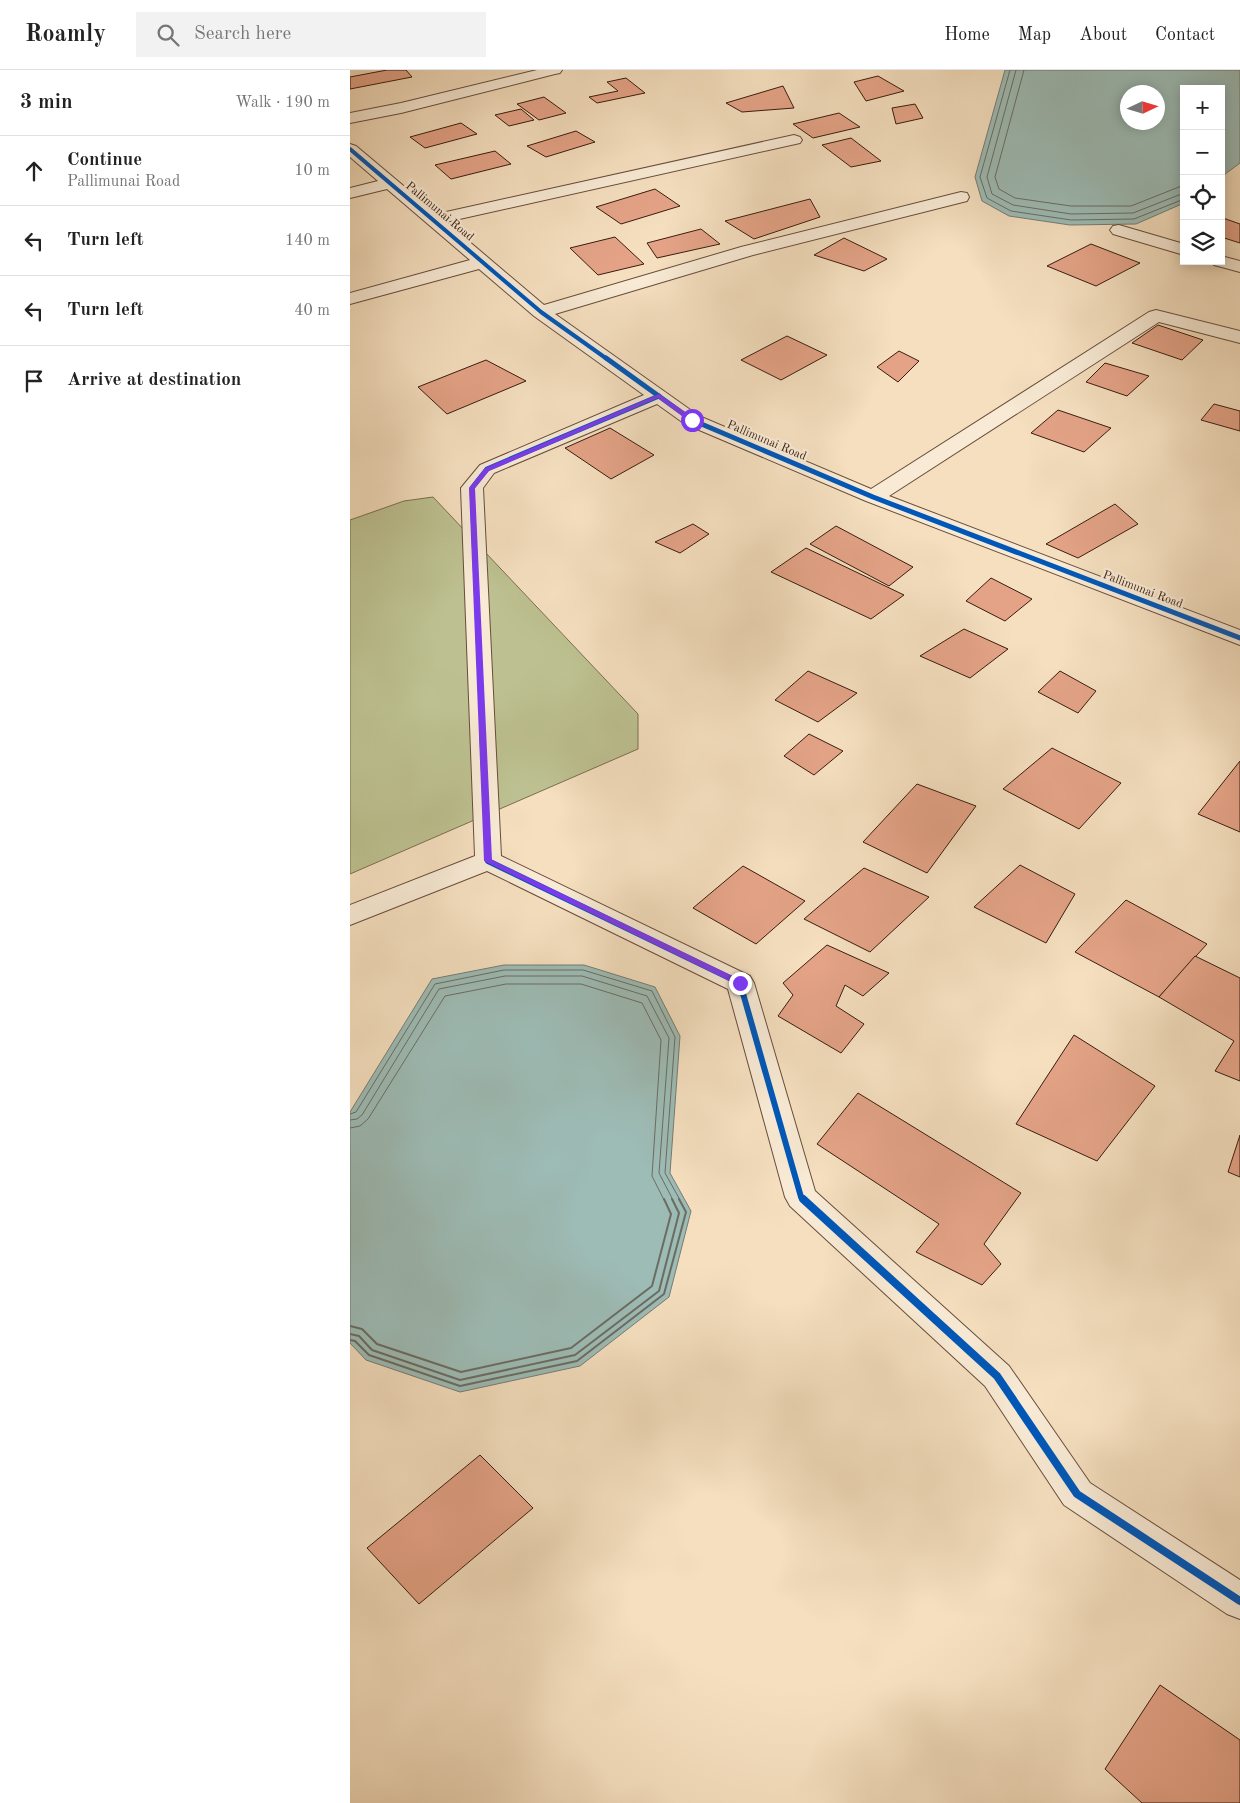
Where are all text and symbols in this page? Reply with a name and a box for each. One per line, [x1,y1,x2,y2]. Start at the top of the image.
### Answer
search box [136,12,486,57]
icon: search [154,21,182,49]
text: Roamly [25,23,106,47]
text: Search here [194,25,291,44]
text: Home [944,26,990,44]
text: Map [1018,26,1051,44]
text: About [1079,26,1127,44]
text: Contact [1155,26,1215,44]
north arrow [1120,85,1165,130]
map controls [1180,85,1225,265]
button: + [1180,85,1225,130]
text: 3 min [20,92,73,113]
text: Walk · 190 m [235,95,330,111]
button: − [1180,130,1225,175]
text: Continue [67,151,142,170]
icon: ahead [20,157,48,185]
text: 10 m [294,163,330,179]
text: Pallimunai Road [67,174,180,190]
button: locate [1180,175,1225,220]
street label: Pallimunai Road [403,180,476,244]
button: layers [1180,220,1225,265]
icon: left [20,227,48,255]
text: Turn left [67,231,144,250]
text: 140 m [285,233,330,249]
icon: left [20,297,48,325]
text: Turn left [67,301,144,320]
text: 40 m [294,303,330,319]
icon: arrive [20,367,48,395]
text: Arrive at destination [67,371,241,390]
route start [681,409,704,432]
street label: Pallimunai Road [725,419,808,463]
street label: Pallimunai Road [1101,569,1184,611]
route end [729,972,752,995]

